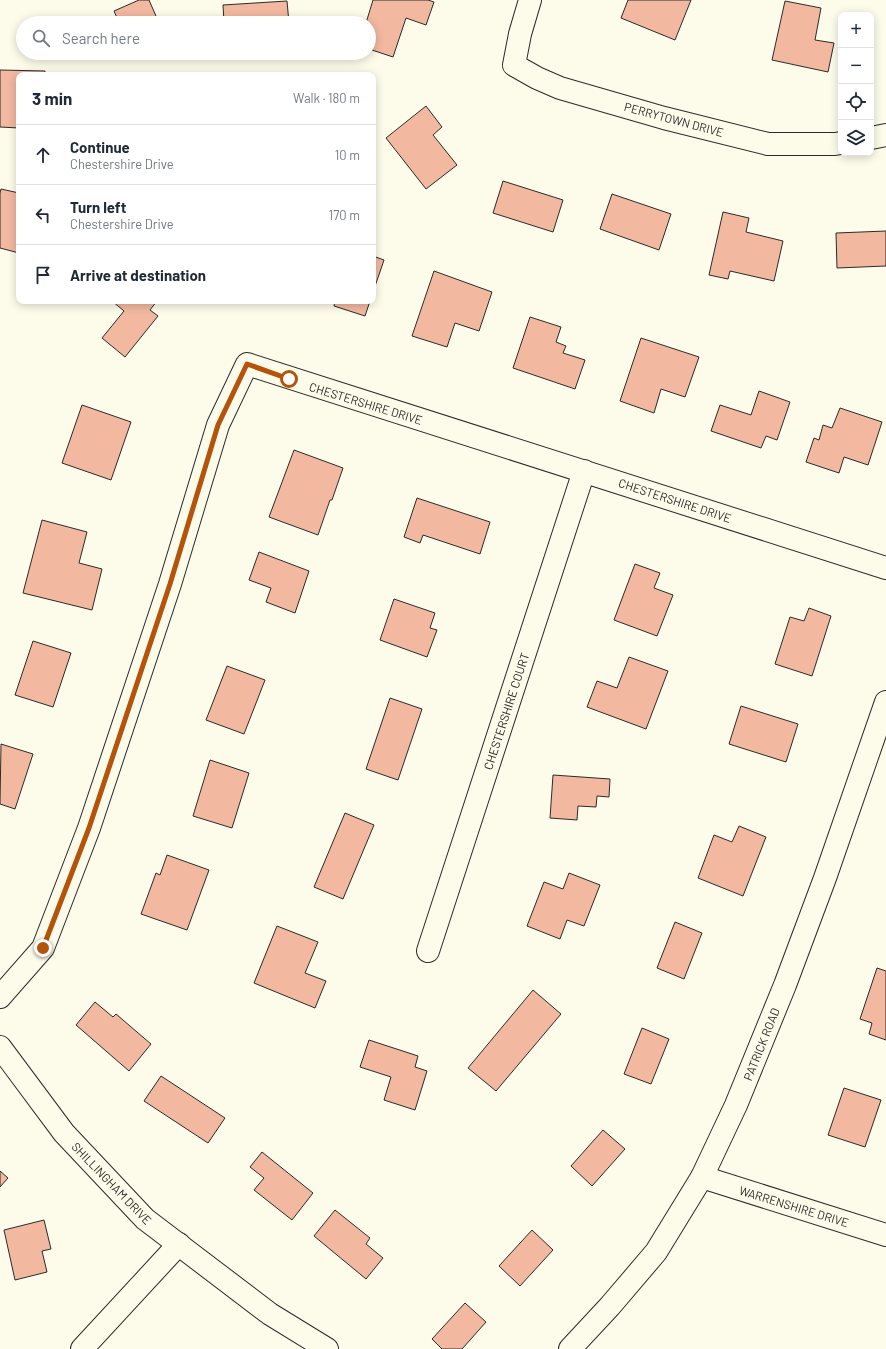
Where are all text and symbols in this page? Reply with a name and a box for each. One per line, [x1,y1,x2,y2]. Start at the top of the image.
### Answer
map controls [838,12,874,156]
button: + [838,12,874,48]
search box [16,16,376,60]
icon: search [30,27,52,49]
text: Search here [62,29,140,47]
button: − [838,48,874,84]
button: locate [838,84,874,120]
text: 3 min [32,88,72,108]
text: Walk · 180 m [293,90,360,106]
street label: PERRYTOWN DRIVE [623,99,725,139]
button: layers [838,120,874,156]
text: Continue [70,138,130,156]
icon: ahead [32,144,54,166]
text: 10 m [335,147,360,163]
text: Chestershire Drive [70,156,174,172]
text: Turn left [70,198,126,216]
icon: left [32,204,54,226]
text: 170 m [329,207,360,223]
text: Chestershire Drive [70,216,174,232]
icon: arrive [32,264,54,286]
text: Arrive at destination [70,266,206,284]
route start [280,370,298,388]
street label: CHESTERSHIRE DRIVE [308,379,424,427]
street label: CHESTERSHIRE DRIVE [617,475,733,525]
street label: CHESTERSHIRE COURT [480,651,532,771]
route end [34,939,52,957]
street label: PATRICK ROAD [740,1006,782,1082]
street label: SHILLINGHAM DRIVE [69,1139,155,1227]
street label: WARRENSHIRE DRIVE [738,1183,850,1229]

